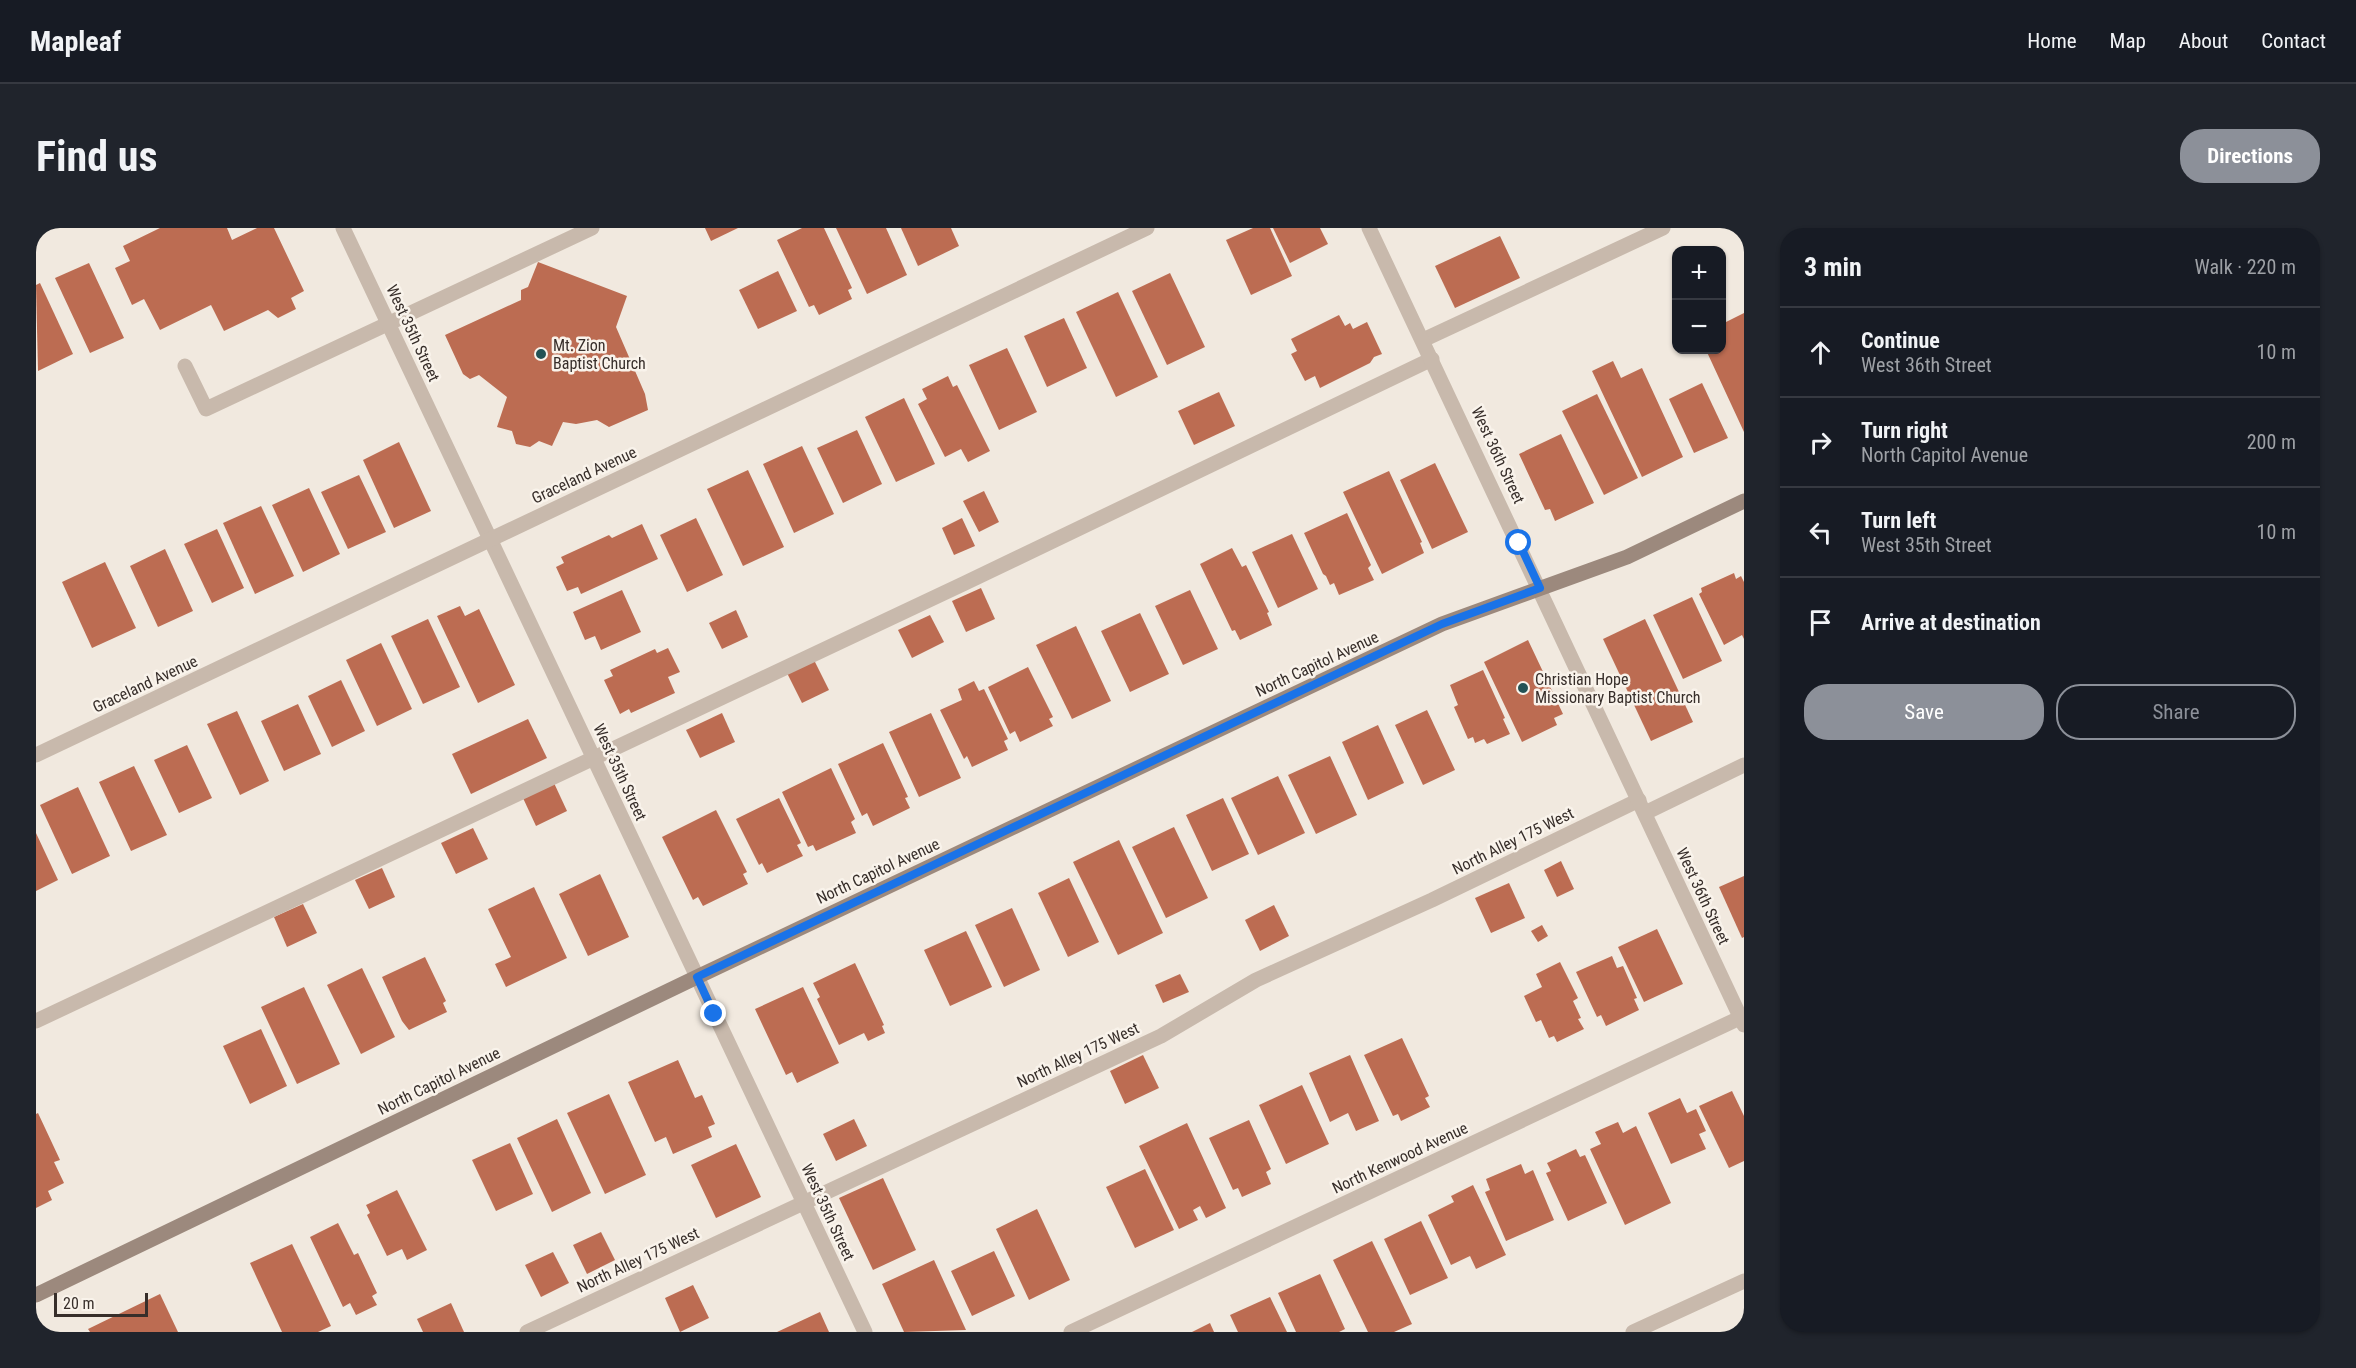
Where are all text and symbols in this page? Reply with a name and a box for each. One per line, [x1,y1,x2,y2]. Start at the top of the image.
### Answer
text: Mapleaf [30,25,121,58]
text: Home [2027,29,2077,53]
text: Map [2110,29,2146,53]
text: About [2179,29,2228,53]
text: Contact [2261,29,2326,53]
button: Directions [2180,129,2320,183]
text: Find us [36,132,157,181]
map controls [1672,246,1726,354]
button: + [1672,246,1726,300]
text: 3 min [1804,252,1862,282]
text: Walk · 220 m [2195,255,2296,279]
street label: West 35th Street [382,282,444,385]
button: − [1672,300,1726,354]
text: Continue [1861,328,1940,353]
place label: Mt. Zion Baptist Church [553,336,646,373]
icon: ahead [1804,336,1837,369]
text: 10 m [2257,340,2296,364]
marker: Mt. Zion Baptist Church [534,347,548,361]
text: West 36th Street [1861,353,1992,377]
street label: West 36th Street [1467,404,1529,507]
text: Turn right [1861,418,1948,443]
icon: right [1804,426,1837,459]
text: 200 m [2247,430,2296,454]
street label: Graceland Avenue [529,442,639,508]
text: North Capitol Avenue [1861,443,2028,467]
text: Turn left [1861,508,1936,533]
icon: left [1804,516,1837,549]
text: 10 m [2257,520,2296,544]
route start [1505,529,1531,555]
text: West 35th Street [1861,533,1992,557]
icon: arrive [1804,606,1837,639]
text: Arrive at destination [1861,610,2041,635]
street label: North Capitol Avenue [1252,627,1382,701]
street label: Graceland Avenue [90,651,200,717]
place label: Christian Hope Missionary Baptist Church [1535,670,1701,707]
marker: Christian Hope Missionary Baptist Church [1516,681,1530,695]
button: Save [1804,684,2044,740]
button: Share [2056,684,2296,740]
street label: West 35th Street [589,721,651,824]
street label: North Alley 175 West [1449,803,1577,879]
street label: North Capitol Avenue [813,834,943,908]
street label: West 36th Street [1672,845,1734,948]
route end [700,1000,726,1026]
street label: North Alley 175 West [1014,1018,1142,1092]
street label: North Capitol Avenue [375,1043,503,1119]
street label: North Kenwood Avenue [1329,1118,1471,1198]
street label: West 35th Street [797,1161,859,1264]
street label: North Alley 175 West [574,1223,702,1297]
scale bar [54,1290,148,1318]
text: 20 m [63,1294,95,1313]

